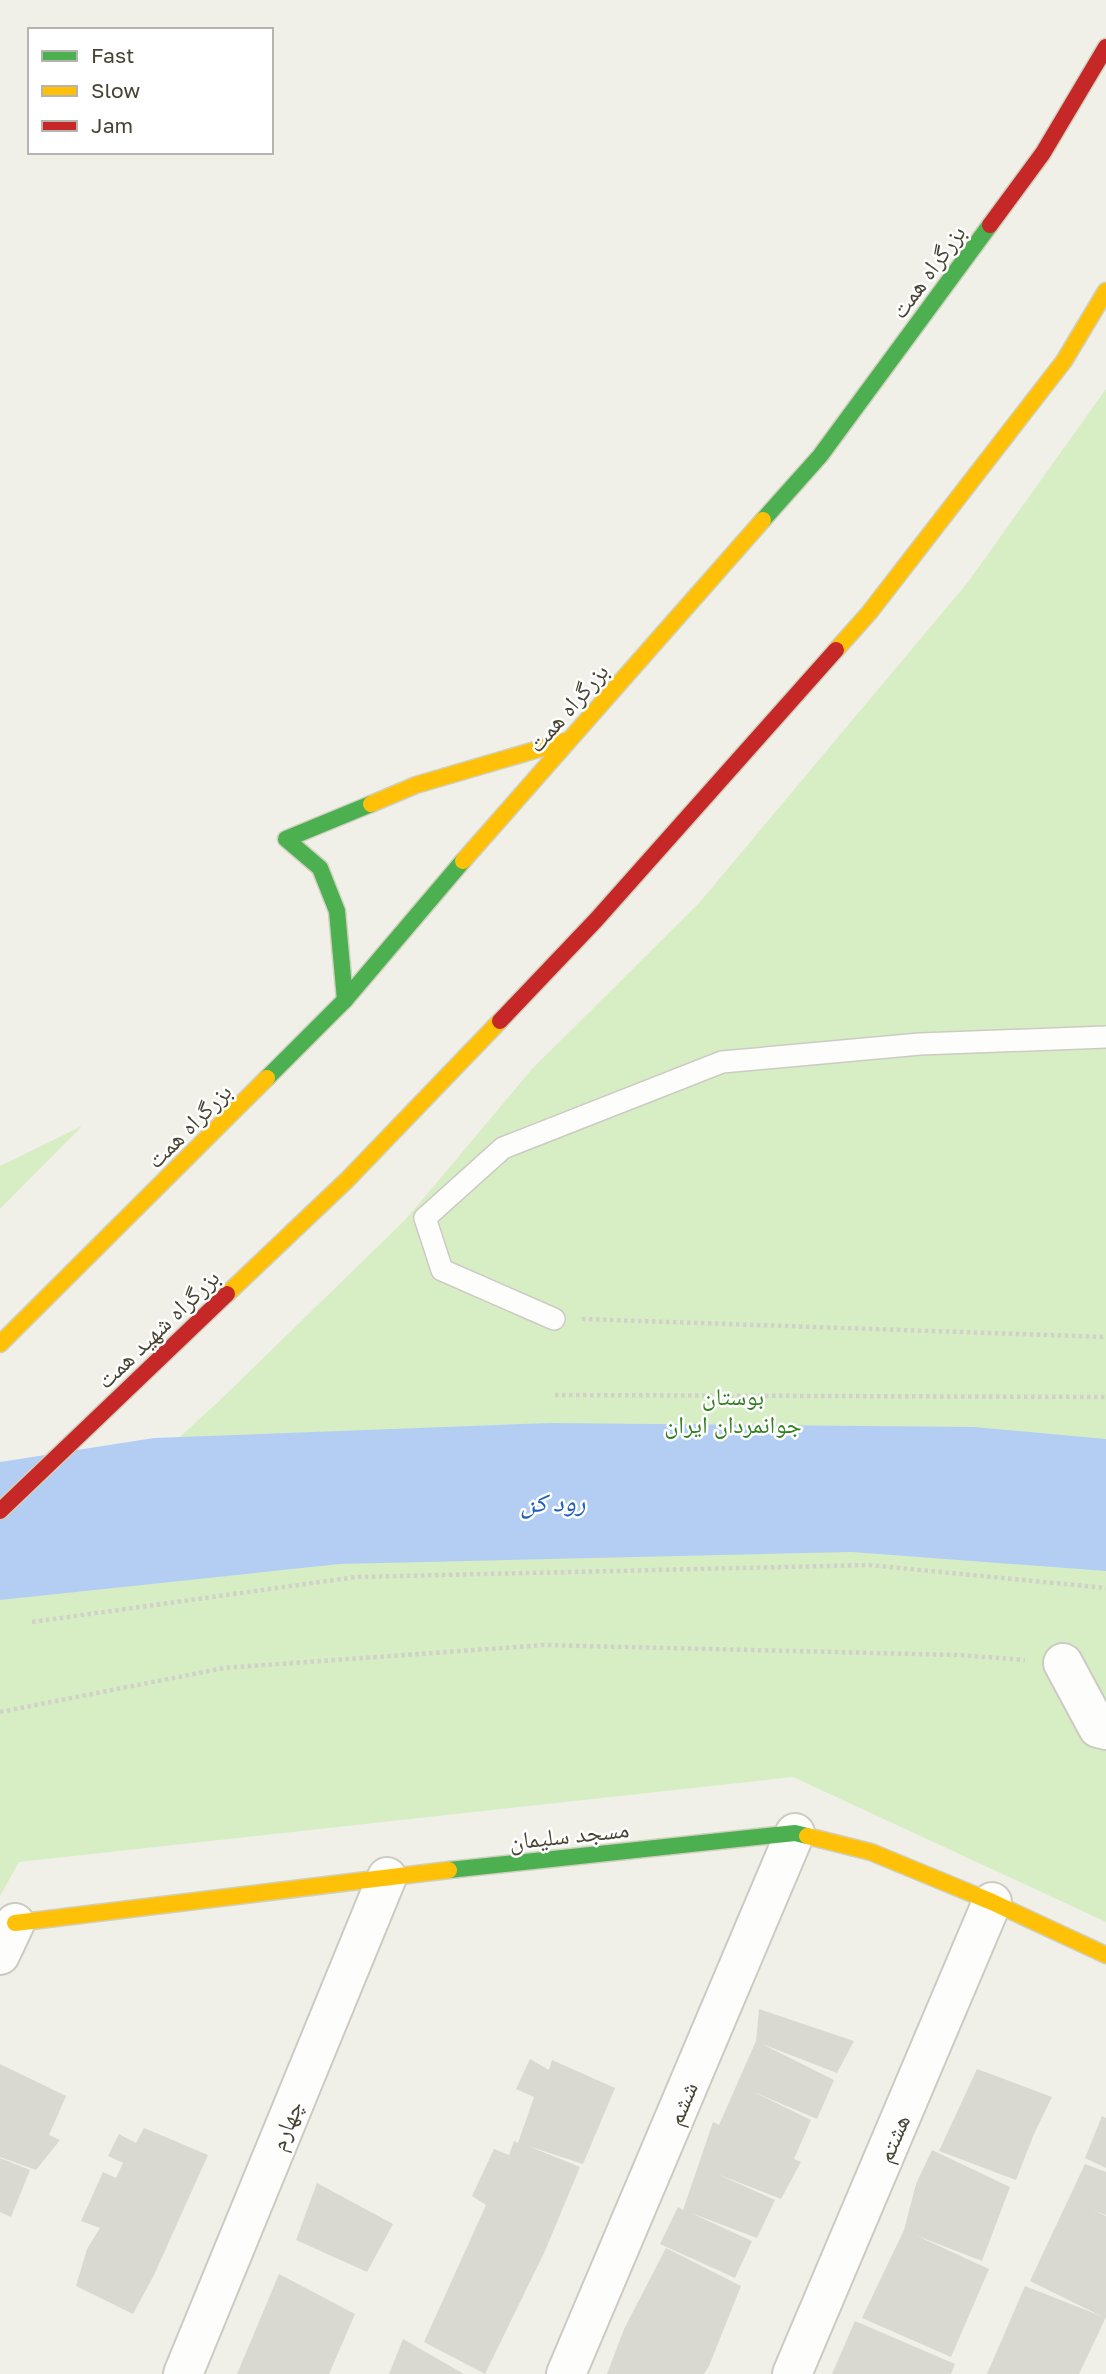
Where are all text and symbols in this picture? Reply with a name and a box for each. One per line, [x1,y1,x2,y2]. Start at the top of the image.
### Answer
legend [28,28,273,154]
text: Fast [91,42,134,68]
text: Slow [91,77,140,103]
text: Jam [91,112,133,138]
street label: بزرگراه همت [883,219,971,324]
street label: بزرگراه همت [520,657,614,758]
street label: بزرگراه همت [139,1076,237,1174]
street label: بزرگراه شهید همت [90,1262,225,1394]
park label: بوستان جوانمردان ایران [664,1381,802,1439]
water label: رود کن [520,1486,586,1519]
street label: مسجد سلیمان [508,1813,631,1856]
street label: ششم [659,2077,706,2130]
street label: چهارم [262,2096,311,2155]
street label: هشتم [869,2110,918,2168]

